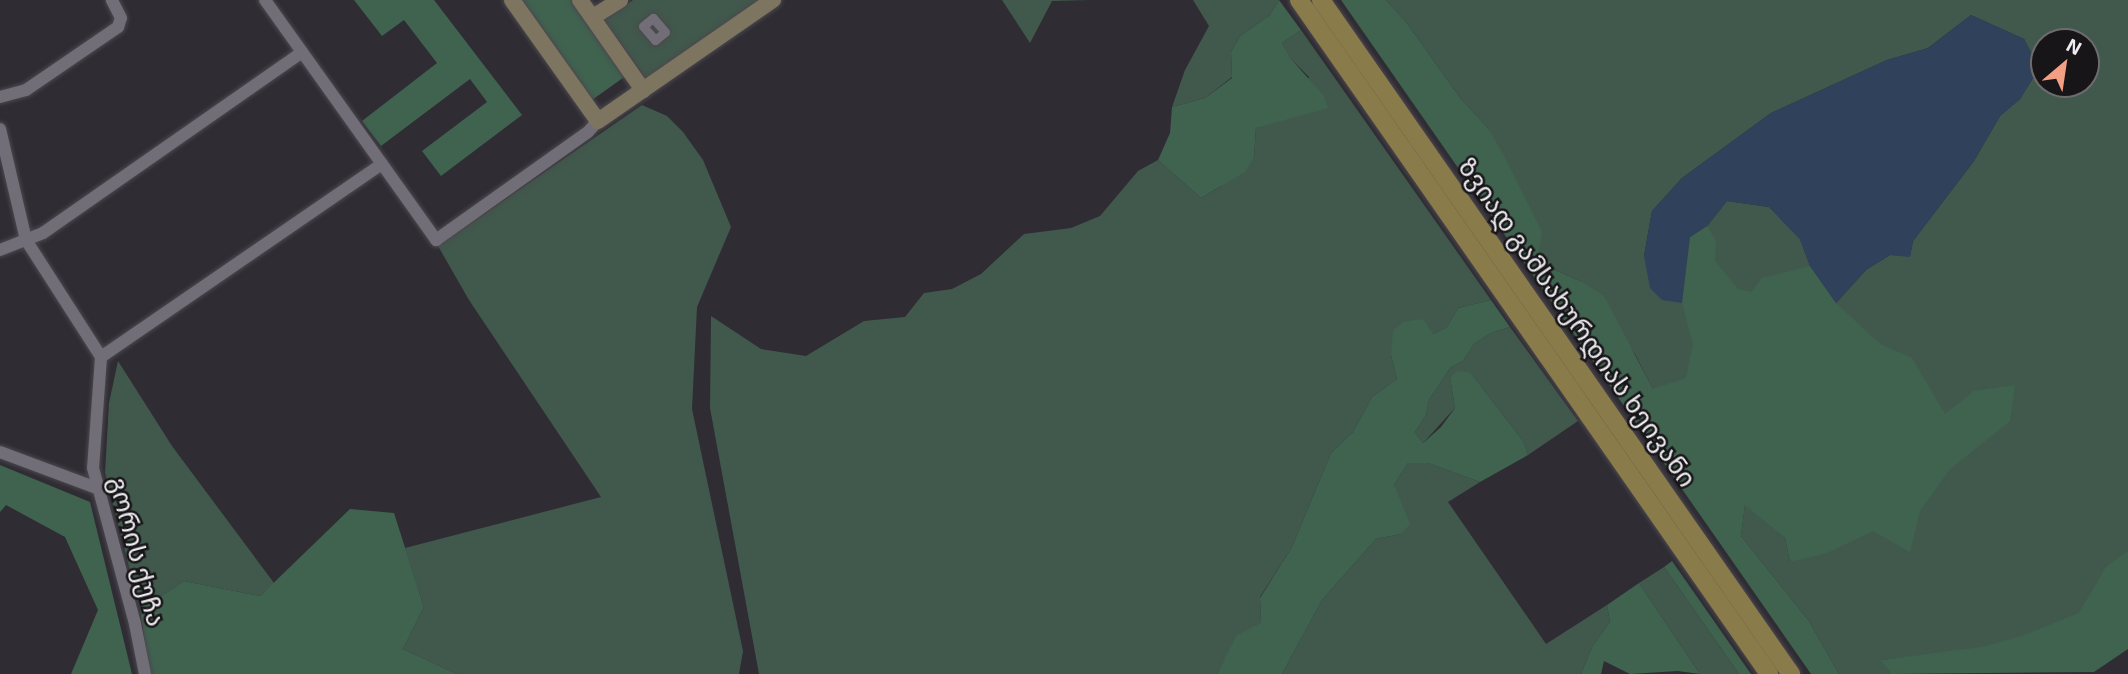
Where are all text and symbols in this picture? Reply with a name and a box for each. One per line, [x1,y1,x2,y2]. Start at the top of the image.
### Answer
north arrow [2030,28,2100,98]
text: N [2063,33,2086,59]
street label: ზვიად გამსახურდიას ხეივანი [1452,152,1704,492]
street label: გორის ქუჩა [103,473,173,629]

